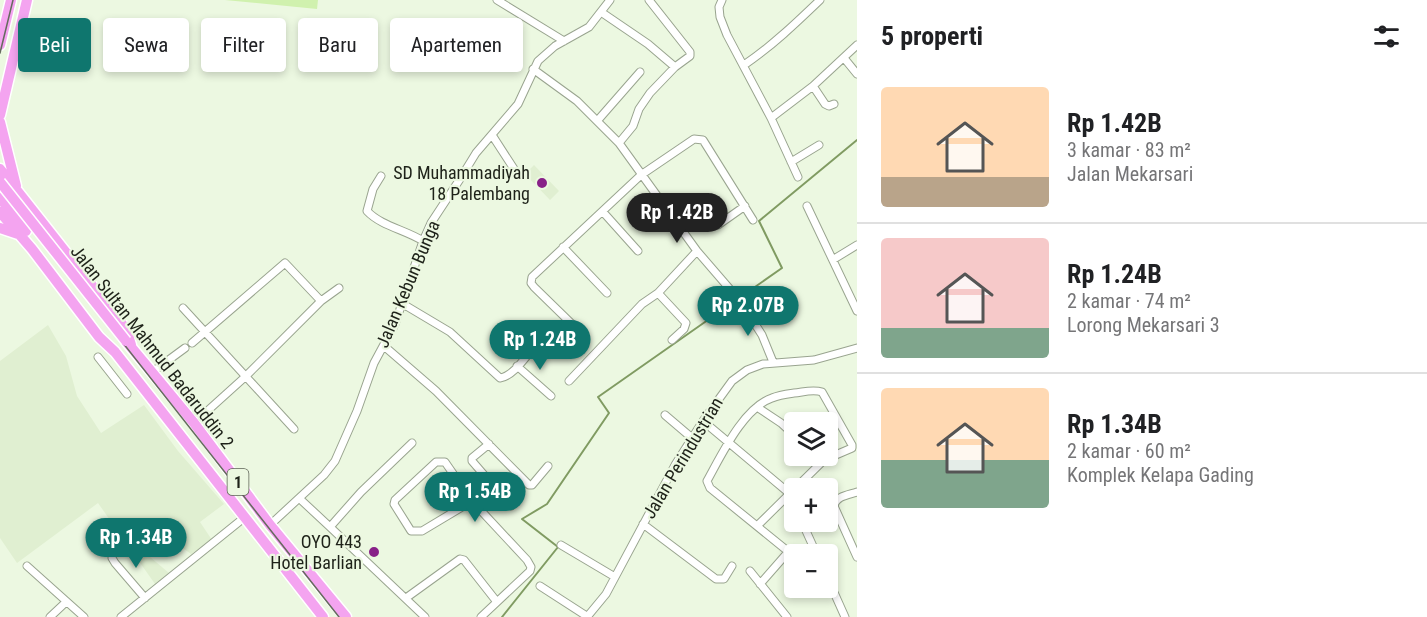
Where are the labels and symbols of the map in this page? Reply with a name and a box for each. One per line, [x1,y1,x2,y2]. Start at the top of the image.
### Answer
place label: SD Muhammadiyah 18 Palembang [393,162,530,204]
marker: SD Muhammadiyah 18 Palembang [535,176,549,190]
pin: Rp 1.42B [615,193,739,244]
street label: Jalan Kebun Bunga [371,217,444,351]
street label: Jalan Sultan Mahmud Badaruddin 2 [67,241,238,453]
pin: Rp 2.07B [686,286,810,337]
pin: Rp 1.24B [478,320,602,371]
street label: Jalan Perindustrian [638,393,727,522]
road number: 1 [228,469,248,495]
pin: Rp 1.54B [413,472,537,523]
pin: Rp 1.34B [74,518,198,569]
place label: OYO 443 Hotel Barlian [270,531,362,573]
marker: OYO 443 Hotel Barlian [367,545,381,559]

